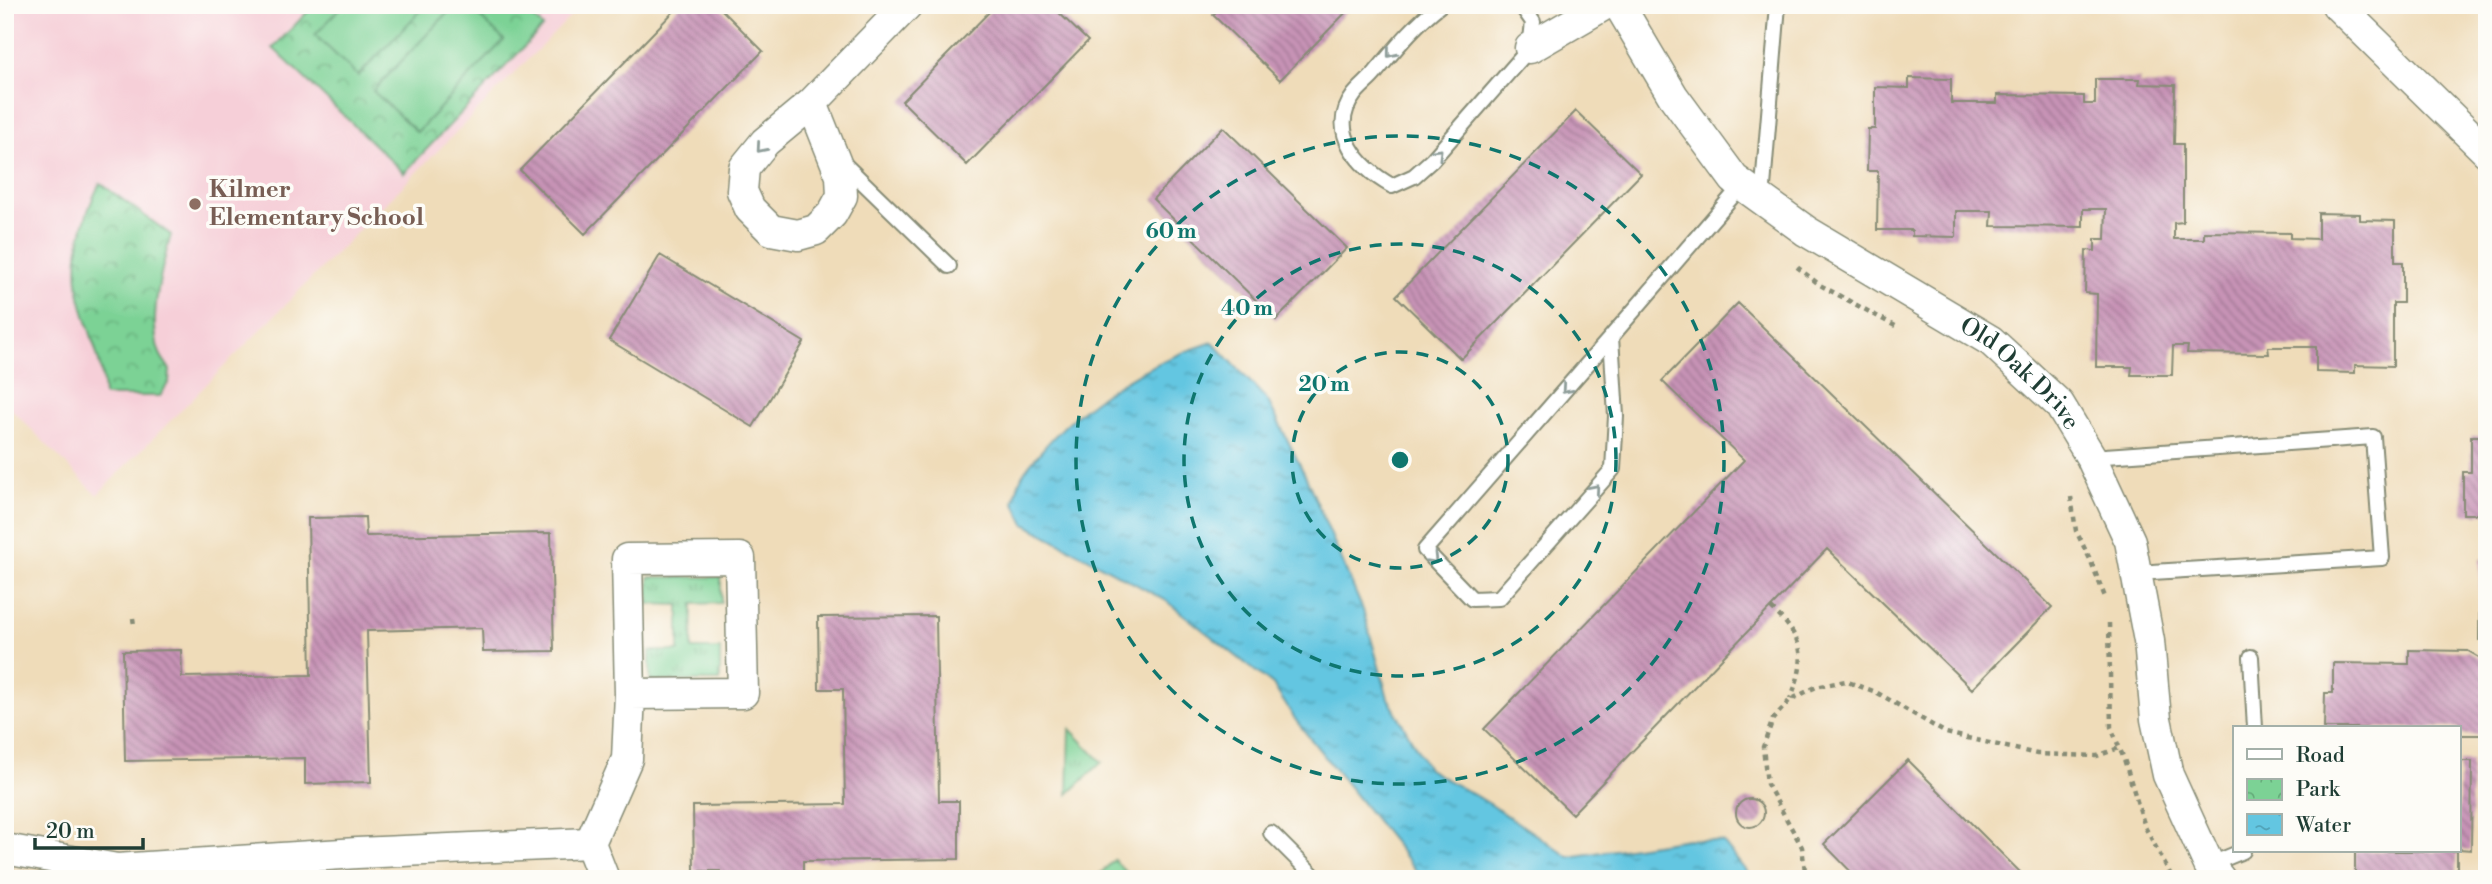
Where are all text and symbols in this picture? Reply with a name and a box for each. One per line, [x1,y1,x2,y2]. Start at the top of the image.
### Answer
one-way arrow [1387,45,1400,57]
one-way arrow [757,140,769,153]
one-way arrow [1429,148,1442,161]
place label: Kilmer Elementary School [209,175,424,233]
marker: Kilmer Elementary School [187,196,203,212]
text: 60 m [1146,219,1196,245]
text: 40 m [1221,296,1273,322]
street label: Old Oak Drive [1954,311,2086,435]
text: 20 m [1299,372,1349,398]
one-way arrow [1562,381,1574,394]
centre of rings [1388,448,1412,472]
one-way arrow [1587,485,1599,498]
one-way arrow [1425,551,1438,564]
legend [2233,726,2460,852]
text: Road [2296,743,2345,769]
text: Park [2296,777,2341,803]
scale bar [35,807,144,851]
text: Water [2295,813,2351,839]
text: 20 m [46,819,95,845]

